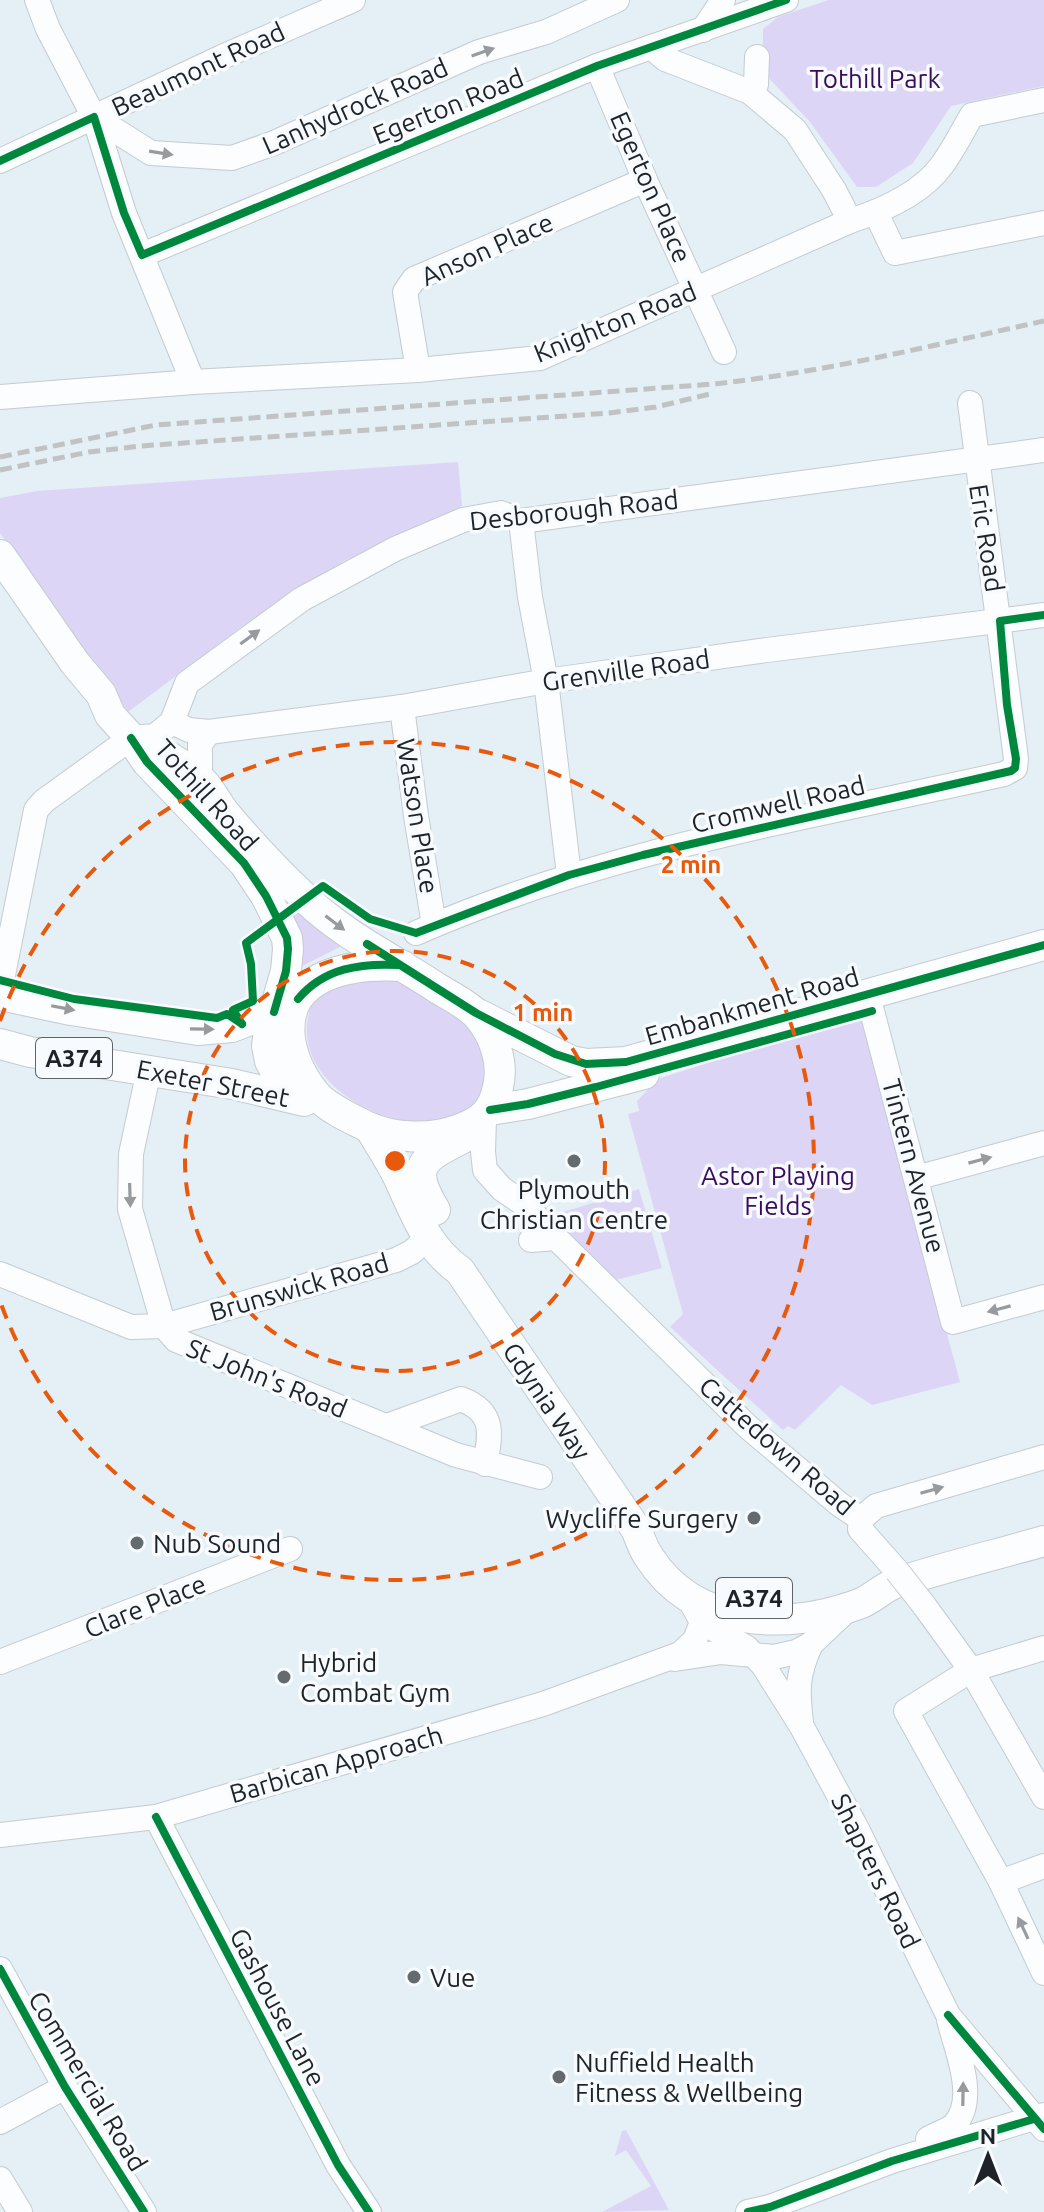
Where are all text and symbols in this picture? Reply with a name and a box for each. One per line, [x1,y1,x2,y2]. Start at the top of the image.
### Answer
street label: Beaumont Road [107,16,289,122]
one-way arrow [471,45,495,57]
street label: Lanhydrock Road [258,52,452,160]
street label: Egerton Road [369,63,527,149]
park label: Tothill Park [809,64,941,93]
street label: Egerton Place [605,107,697,267]
one-way arrow [149,148,174,160]
street label: Anson Place [417,207,557,291]
street label: Knighton Road [529,276,701,368]
street label: Eric Road [964,482,1010,594]
street label: Desborough Road [468,485,680,535]
one-way arrow [239,629,261,645]
street label: Grenville Road [540,644,712,696]
street label: Tothill Road [150,734,264,856]
street label: Watson Place [391,736,445,896]
street label: Cromwell Road [688,770,868,838]
text: 2 min [661,851,721,878]
one-way arrow [325,915,345,931]
street label: Embankment Road [642,962,862,1050]
text: 1 min [513,999,573,1026]
one-way arrow [51,1003,76,1015]
one-way arrow [190,1023,215,1035]
road number: A374 [36,1038,112,1078]
street label: Exeter Street [134,1054,292,1112]
street label: Tintern Avenue [877,1076,951,1256]
centre of rings [381,1147,409,1175]
marker: Plymouth Christian Centre [565,1152,583,1170]
one-way arrow [967,1154,992,1166]
park label: Astor Playing Fields [701,1161,855,1220]
place label: Plymouth Christian Centre [480,1175,668,1234]
one-way arrow [123,1183,136,1208]
street label: Brunswick Road [206,1248,392,1326]
one-way arrow [986,1303,1010,1316]
street label: St John's Road [183,1333,351,1423]
street label: Gdynia Way [497,1337,597,1465]
street label: Cattedown Road [694,1371,860,1521]
one-way arrow [921,1483,945,1496]
place label: Wycliffe Surgery [546,1504,738,1533]
marker: Wycliffe Surgery [745,1509,763,1527]
place label: Nub Sound [153,1529,281,1558]
marker: Nub Sound [128,1534,146,1552]
street label: Clare Place [80,1568,210,1644]
road number: A374 [716,1578,792,1618]
place label: Hybrid Combat Gym [300,1648,450,1707]
marker: Hybrid Combat Gym [275,1668,293,1686]
street label: Barbican Approach [226,1720,446,1808]
street label: Shapters Road [826,1789,926,1953]
one-way arrow [1016,1916,1030,1939]
street label: Gashouse Lane [224,1923,332,2091]
place label: Vue [430,1963,475,1992]
marker: Vue [405,1968,423,1986]
street label: Commercial Road [23,1986,153,2176]
place label: Nuffield Health Fitness & Wellbeing [575,2048,803,2107]
marker: Nuffield Health Fitness & Wellbeing [550,2068,568,2086]
one-way arrow [957,2081,970,2106]
north arrow [948,2116,1028,2196]
text: N [980,2123,996,2148]

